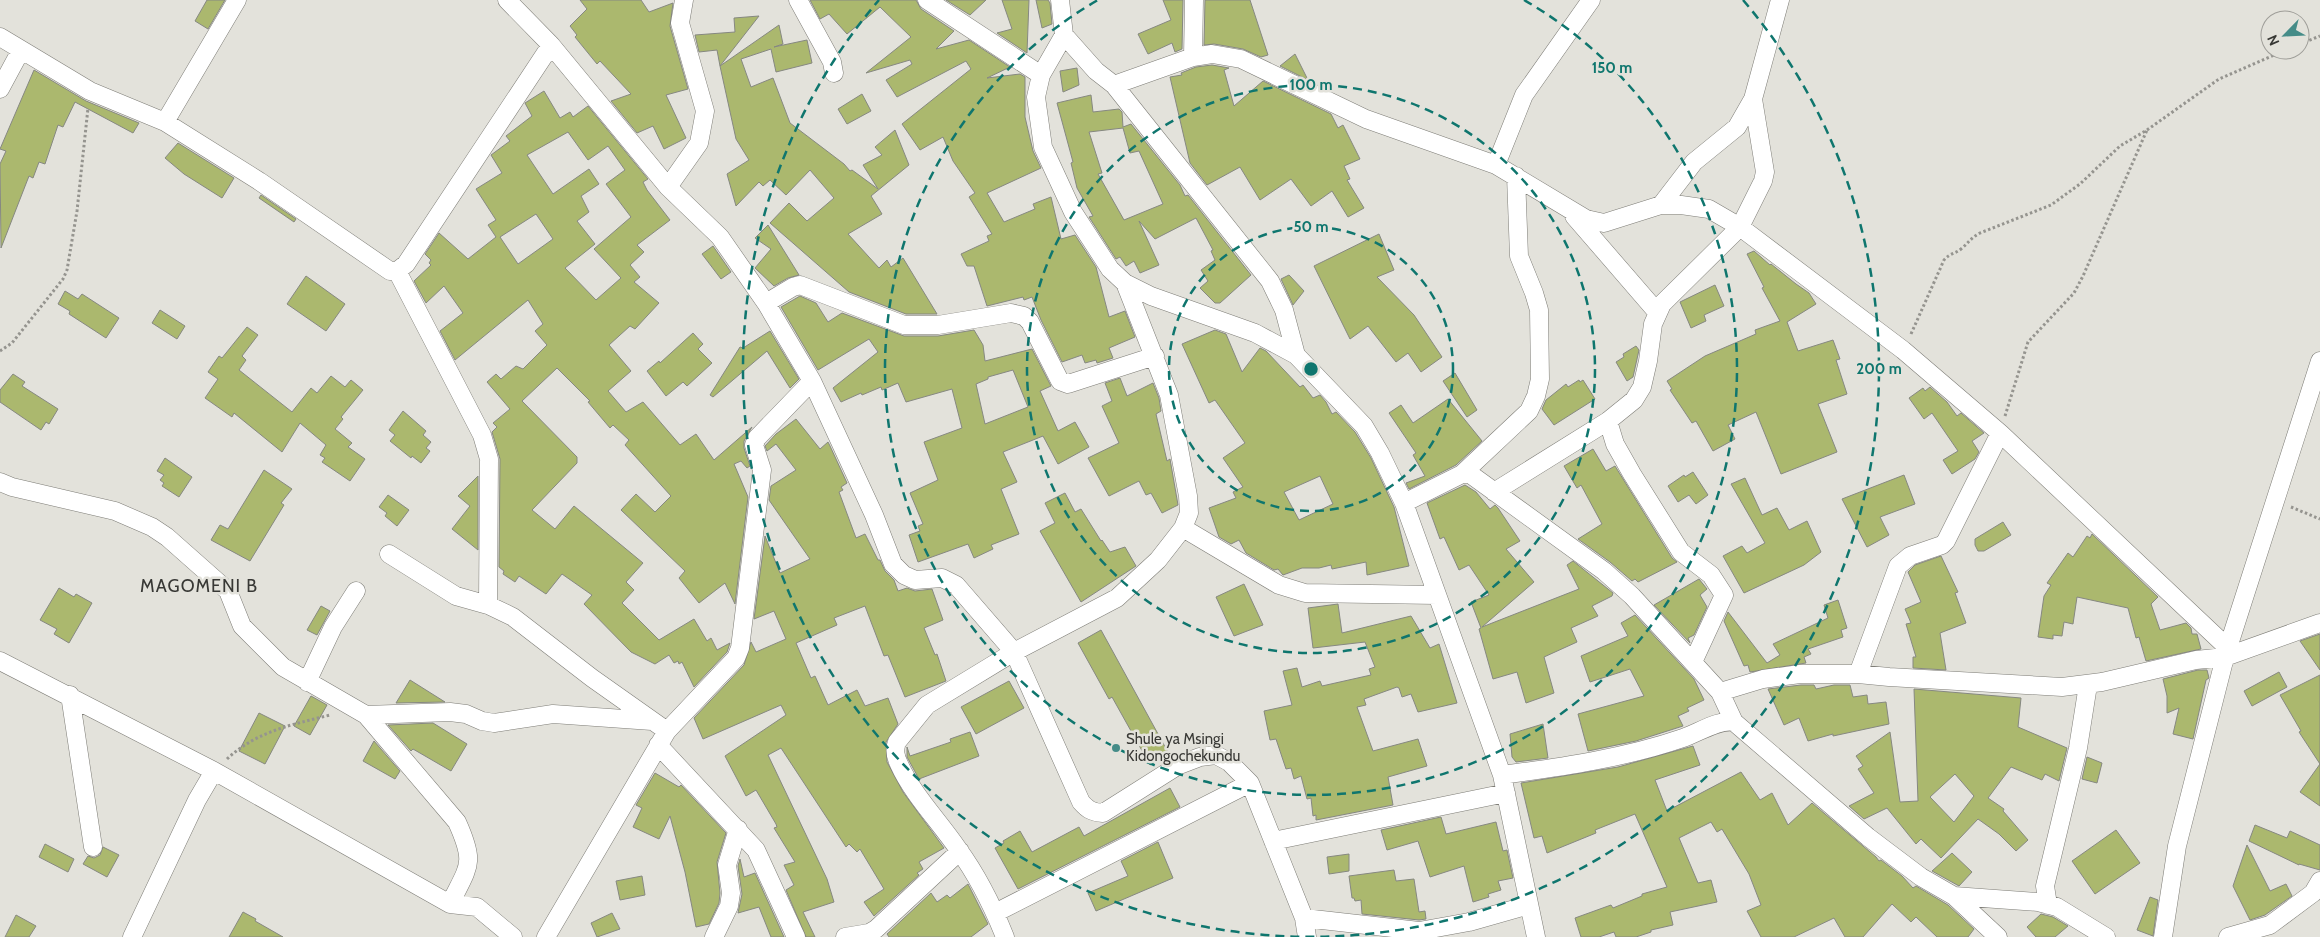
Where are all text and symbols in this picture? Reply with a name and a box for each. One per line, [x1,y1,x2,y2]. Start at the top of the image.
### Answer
north arrow [2260,10,2310,60]
text: N [2263,32,2283,48]
text: 150 m [1592,59,1632,77]
text: 100 m [1289,76,1333,94]
text: 50 m [1293,218,1329,236]
centre of rings [1302,360,1320,378]
text: 200 m [1856,360,1902,378]
district label: MAGOMENI B [140,575,258,597]
place label: Shule ya Msingi Kidongochekundu [1126,730,1240,765]
marker: Shule ya Msingi Kidongochekundu [1110,742,1122,754]

